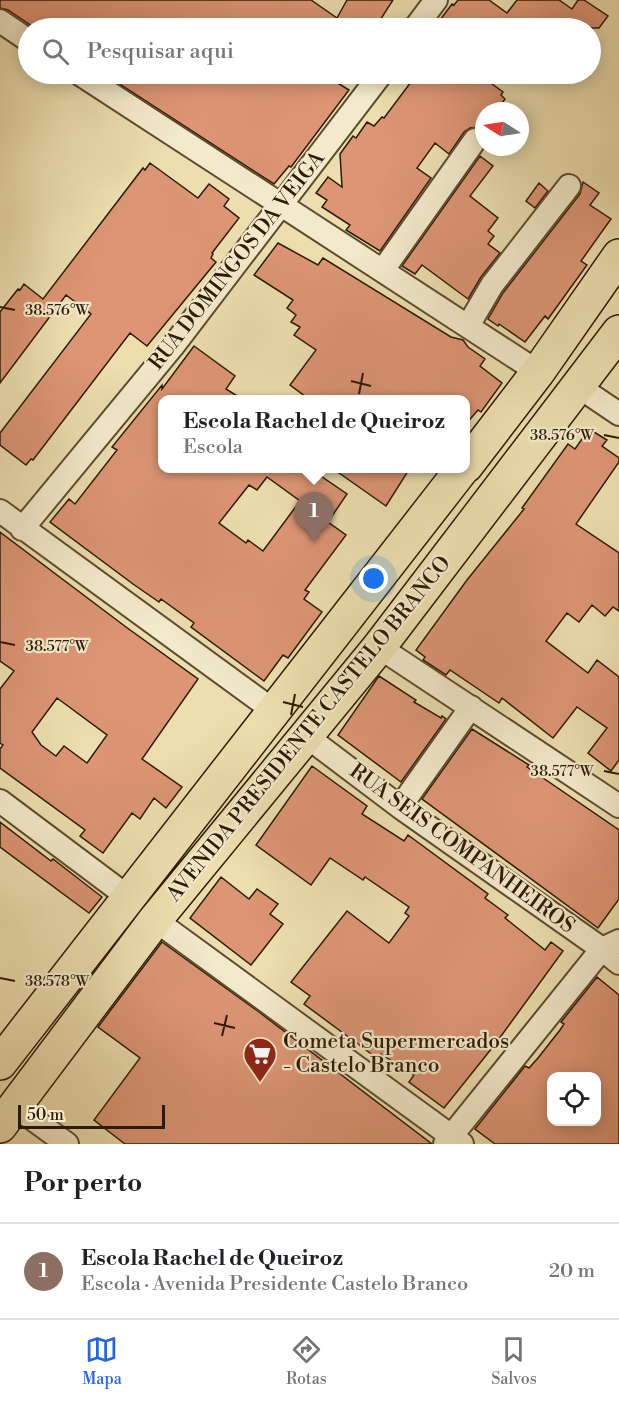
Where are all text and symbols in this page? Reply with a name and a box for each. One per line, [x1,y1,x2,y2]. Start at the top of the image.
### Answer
search box [18,18,601,84]
icon: search [39,35,72,68]
text: Pesquisar aqui [87,38,234,65]
north arrow [475,102,529,156]
street label: RUA DOMINGOS DA VEIGA [143,146,331,376]
text: 38.576°W [25,301,89,320]
popup [158,395,470,473]
text: Escola Rachel de Queiroz [183,408,445,435]
text: 38.576°W [530,426,594,445]
text: Escola [183,435,243,460]
pin: 1 [294,492,334,542]
street label: AVENIDA PRESIDENTE CASTELO BRANCO [161,551,457,908]
your location [359,564,388,593]
text: 38.577°W [26,637,89,656]
street label: RUA SEIS COMPANHEIROS [344,758,580,940]
text: 38.577°W [531,762,594,781]
text: 38.578°W [25,972,89,991]
place label: Cometa Supermercados - Castelo Branco [283,1029,509,1079]
supermarket icon: Cometa Supermercados - Castelo Branco [242,1036,278,1083]
map controls [547,1072,601,1126]
button: locate [547,1072,601,1126]
scale bar [18,1102,165,1130]
text: 50 m [27,1105,64,1125]
text: Por perto [24,1167,142,1199]
text: Escola Rachel de Queiroz [81,1245,343,1272]
text: 1 [39,1259,48,1284]
text: 20 m [549,1259,595,1284]
text: Escola · Avenida Presidente Castelo Branco [81,1272,468,1297]
tab: Mapa [82,1333,122,1389]
tab: Rotas [286,1333,327,1389]
tab: Salvos [491,1333,537,1389]

